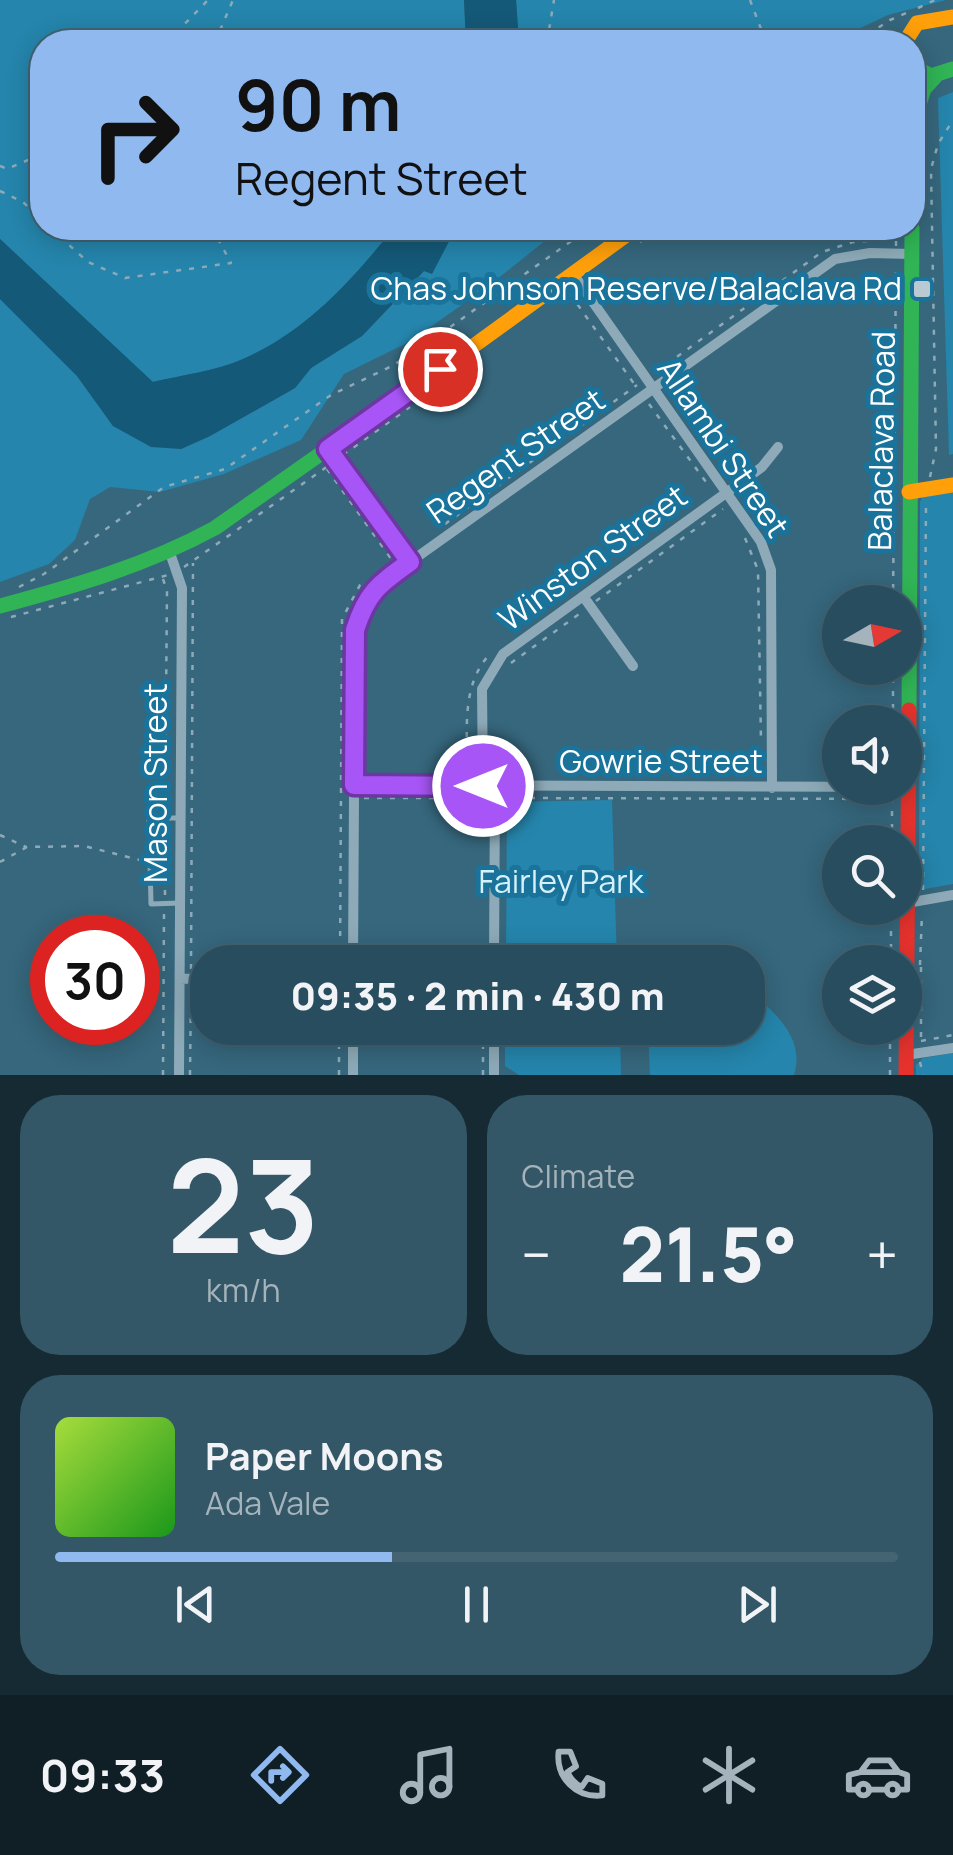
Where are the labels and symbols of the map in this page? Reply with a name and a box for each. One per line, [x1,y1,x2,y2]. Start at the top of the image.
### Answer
place label: Chas Johnson Reserve/Balaclava Rd [370,266,902,310]
marker: Chas Johnson Reserve/Balaclava Rd [911,278,933,300]
pin [398,327,483,412]
street label: Balaclava Road [857,331,905,551]
street label: Allambi Street [648,349,800,546]
street label: Regent Street [418,377,613,533]
street label: Winston Street [489,474,696,641]
north arrow [822,585,922,685]
street label: Mason Street [133,683,177,883]
position arrow [431,734,535,838]
street label: Gowrie Street [559,739,763,783]
park label: Fairley Park [478,859,645,903]
speed limit sign: 30 [30,915,160,1045]

